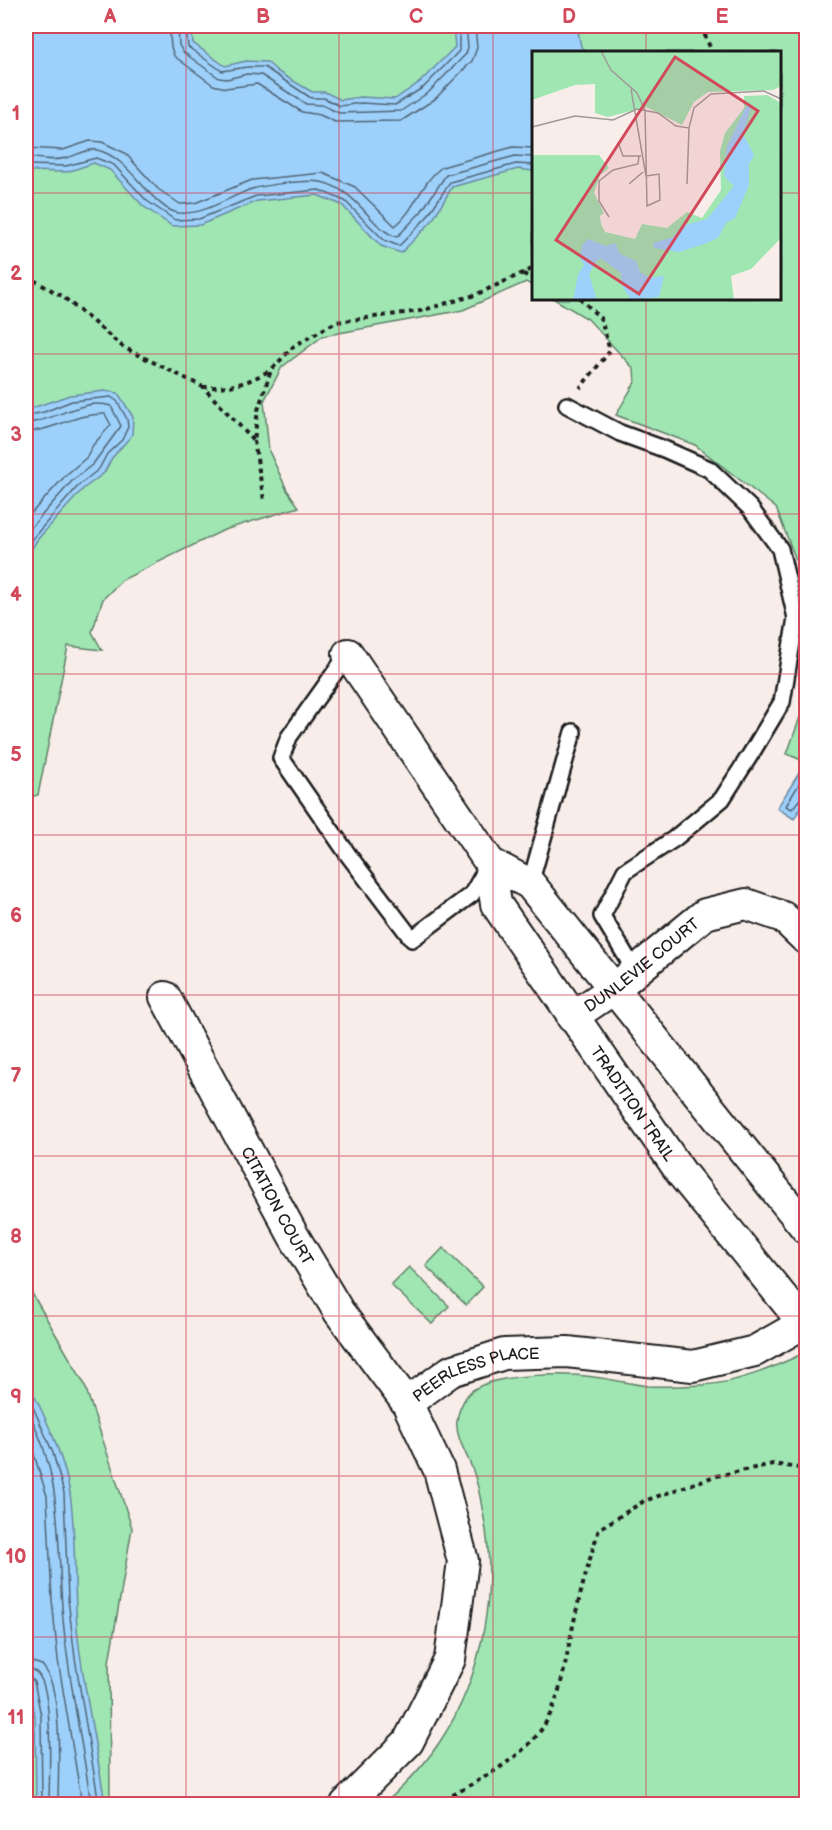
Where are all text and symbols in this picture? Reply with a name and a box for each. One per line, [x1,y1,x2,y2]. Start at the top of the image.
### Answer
text: A [103,5,117,29]
text: B [256,5,270,29]
text: C [409,5,423,29]
text: D [562,5,576,29]
text: E [716,5,729,29]
inset map [532,51,781,300]
text: 1 [12,102,20,126]
text: 2 [10,262,22,286]
text: 3 [10,423,22,447]
text: 4 [10,583,22,607]
text: 5 [10,743,22,767]
text: 6 [10,904,22,928]
street label: DUNLEVIE COURT [581,914,704,1017]
street label: TRADITION TRAIL [586,1043,679,1166]
text: 7 [10,1064,22,1088]
street label: CITATION COURT [236,1144,317,1269]
text: 8 [10,1225,22,1249]
street label: PEERLESS PLACE [409,1345,540,1407]
text: 9 [10,1385,22,1409]
text: 10 [6,1545,26,1569]
text: 11 [8,1706,24,1730]

